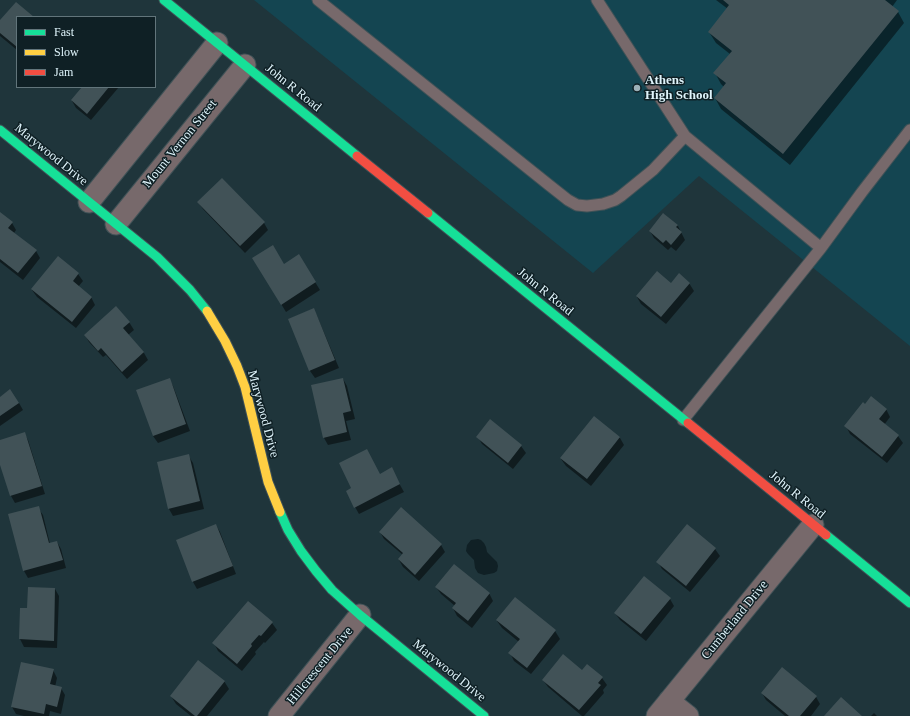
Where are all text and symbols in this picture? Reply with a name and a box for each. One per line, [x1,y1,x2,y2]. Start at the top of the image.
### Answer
legend [16,16,156,88]
text: Fast [54,25,74,39]
text: Slow [54,45,79,59]
street label: John R Road [262,61,324,115]
text: Jam [54,65,73,79]
place label: Athens High School [645,73,713,104]
marker: Athens High School [632,83,642,93]
street label: Mount Vernon Street [140,97,220,191]
street label: Marywood Drive [11,121,91,189]
street label: John R Road [514,265,576,319]
street label: Marywood Drive [244,369,282,459]
street label: John R Road [766,468,828,522]
street label: Cumberland Drive [698,577,772,663]
street label: Hillcrescent Drive [284,624,356,708]
street label: Marywood Drive [409,637,489,705]

